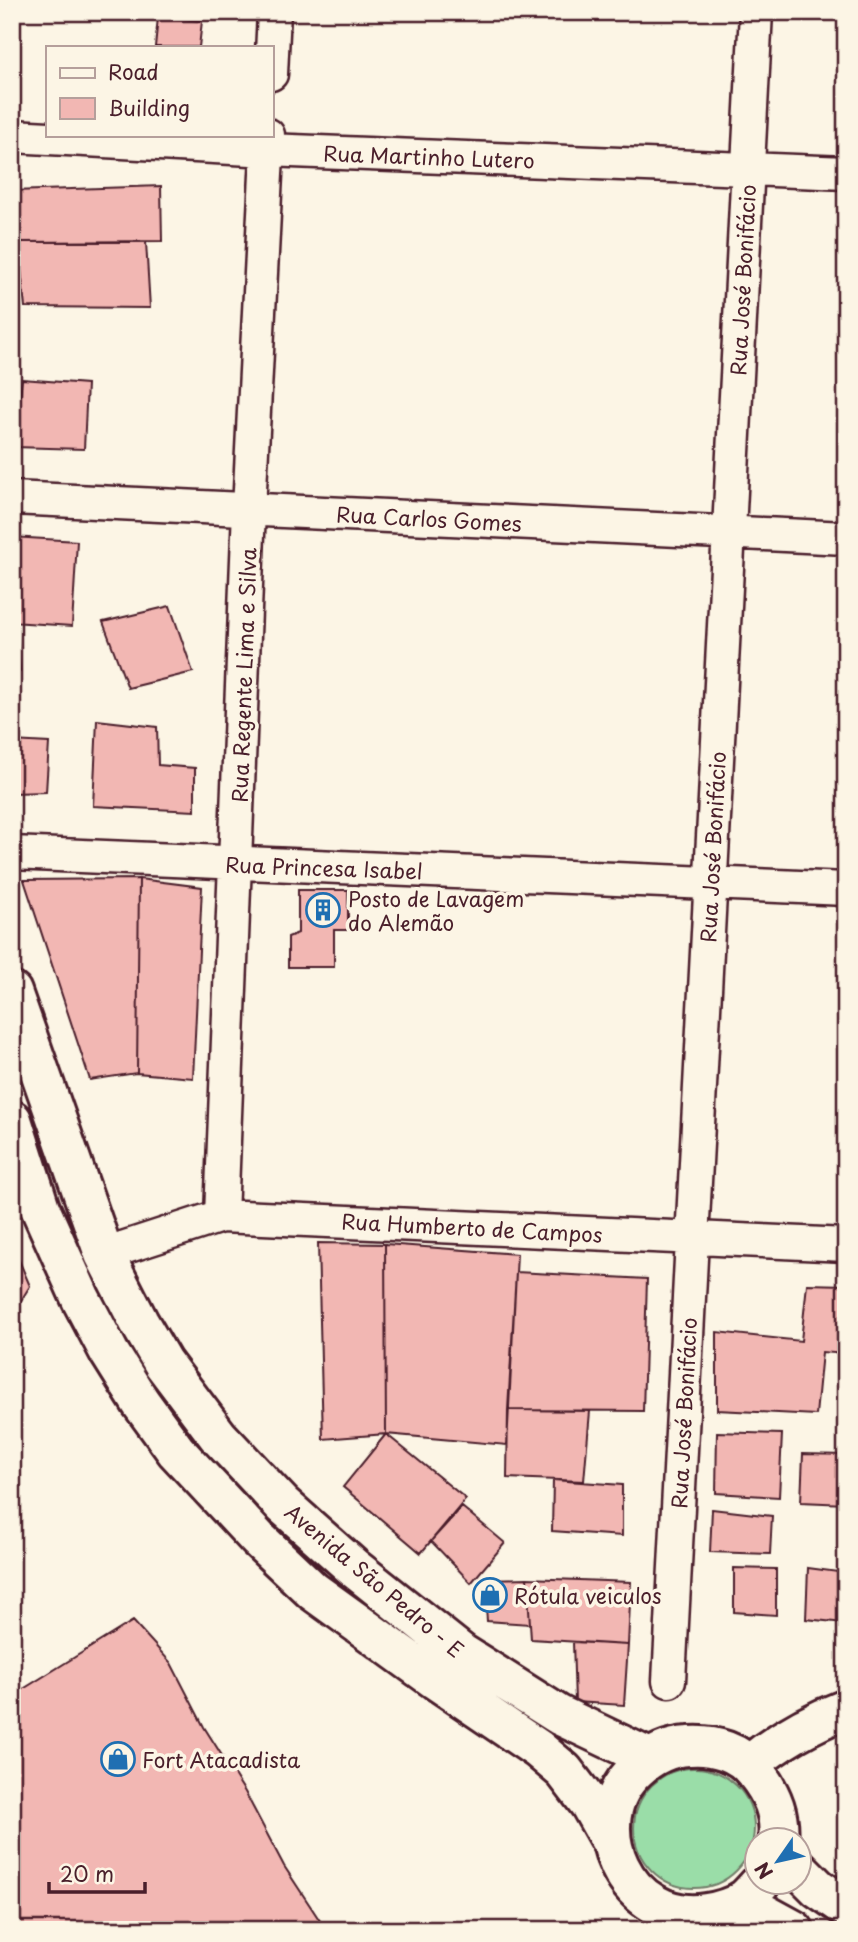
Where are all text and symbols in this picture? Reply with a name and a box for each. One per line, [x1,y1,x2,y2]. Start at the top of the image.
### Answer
legend [46,46,273,136]
text: Road [108,55,159,87]
text: Building [108,91,190,123]
street label: Rua Martinho Lutero [323,136,535,176]
street label: Rua José Bonifácio [721,184,763,376]
street label: Rua Carlos Gomes [335,497,523,539]
street label: Rua Regente Lima e Silva [223,547,263,803]
street label: Rua José Bonifácio [691,751,733,943]
street label: Rua Princesa Isabel [225,848,423,886]
place label: Posto de Lavagem do Alemão [348,882,524,938]
building icon: Posto de Lavagem do Alemão [304,891,342,929]
street label: Rua Humberto de Campos [341,1204,603,1250]
street label: Rua José Bonifácio [662,1317,704,1509]
street label: Avenida São Pedro - E [279,1495,471,1665]
shop icon: Rótula veiculos [471,1576,509,1614]
place label: Rótula veiculos [514,1579,661,1611]
shop icon: Fort Atacadista [99,1740,137,1778]
place label: Fort Atacadista [142,1743,301,1775]
north arrow [742,1826,812,1896]
scale bar [49,1851,145,1895]
text: 20 m [60,1857,114,1889]
text: N [747,1857,779,1885]

